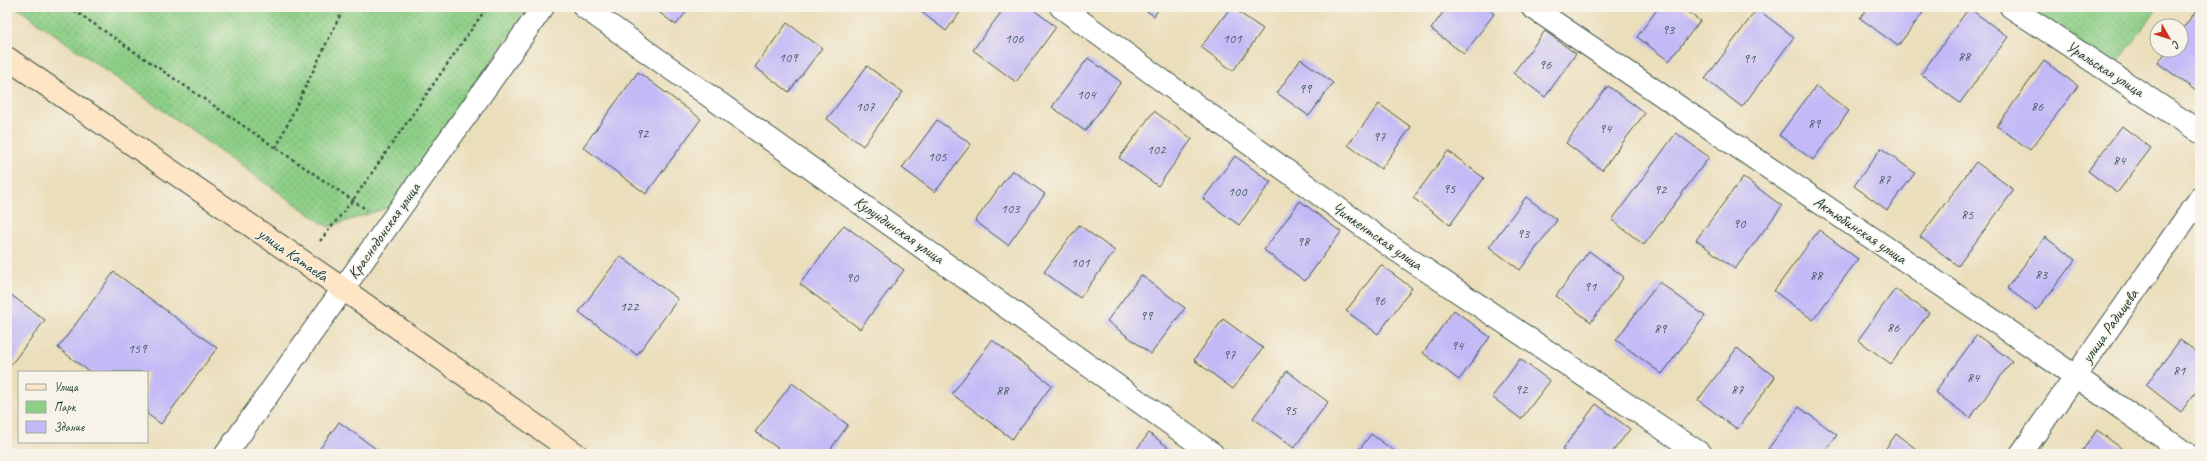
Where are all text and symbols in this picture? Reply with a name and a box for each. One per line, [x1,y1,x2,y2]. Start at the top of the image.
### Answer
north arrow [2149,18,2189,58]
house number: 93 [1662,21,1676,38]
house number: 106 [1005,30,1024,47]
house number: 101 [1223,30,1242,47]
street label: Уральская улица [2062,36,2149,102]
text: С [2169,38,2184,52]
house number: 88 [1958,48,1972,65]
house number: 109 [779,49,799,66]
house number: 91 [1743,50,1756,67]
house number: 96 [1539,56,1552,73]
house number: 99 [1299,80,1313,97]
house number: 104 [1077,86,1097,103]
house number: 107 [856,98,875,115]
house number: 86 [2031,98,2044,115]
house number: 89 [1808,115,1822,132]
house number: 94 [1599,120,1613,137]
house number: 92 [636,125,650,142]
house number: 97 [1373,128,1386,145]
house number: 102 [1147,141,1167,158]
house number: 105 [928,148,947,165]
house number: 84 [2113,152,2127,169]
house number: 87 [1878,171,1891,188]
street label: Краснодонская улица [343,178,426,283]
house number: 95 [1443,180,1456,197]
house number: 92 [1654,181,1668,198]
house number: 100 [1228,183,1248,200]
street label: Кулундинская улица [850,192,949,269]
street label: Актюбинская улица [1810,192,1911,269]
street label: Чимкентская улица [1328,197,1427,275]
house number: 103 [1001,200,1021,217]
house number: 85 [1961,206,1974,223]
house number: 90 [1733,215,1747,232]
street label: улица Катаева [253,223,333,287]
house number: 93 [1517,225,1531,242]
house number: 98 [1297,233,1311,250]
house number: 101 [1071,254,1090,271]
house number: 83 [2035,266,2049,283]
house number: 88 [1810,267,1824,284]
house number: 90 [846,269,860,286]
house number: 91 [1584,278,1597,295]
street label: улица Радищева [2077,284,2143,368]
house number: 96 [1373,292,1386,309]
house number: 122 [620,298,640,315]
house number: 99 [1140,307,1154,324]
house number: 86 [1887,319,1900,336]
house number: 89 [1654,320,1668,337]
house number: 94 [1451,337,1465,354]
house number: 159 [128,340,148,357]
house number: 97 [1223,346,1236,363]
house number: 81 [2173,362,2186,379]
house number: 84 [1967,369,1981,386]
legend [18,371,148,443]
text: Улица [54,379,79,395]
house number: 92 [1515,381,1529,398]
house number: 87 [1731,381,1744,398]
house number: 88 [996,382,1010,399]
text: Парк [54,399,77,415]
house number: 95 [1284,402,1297,419]
text: Здание [54,419,85,435]

